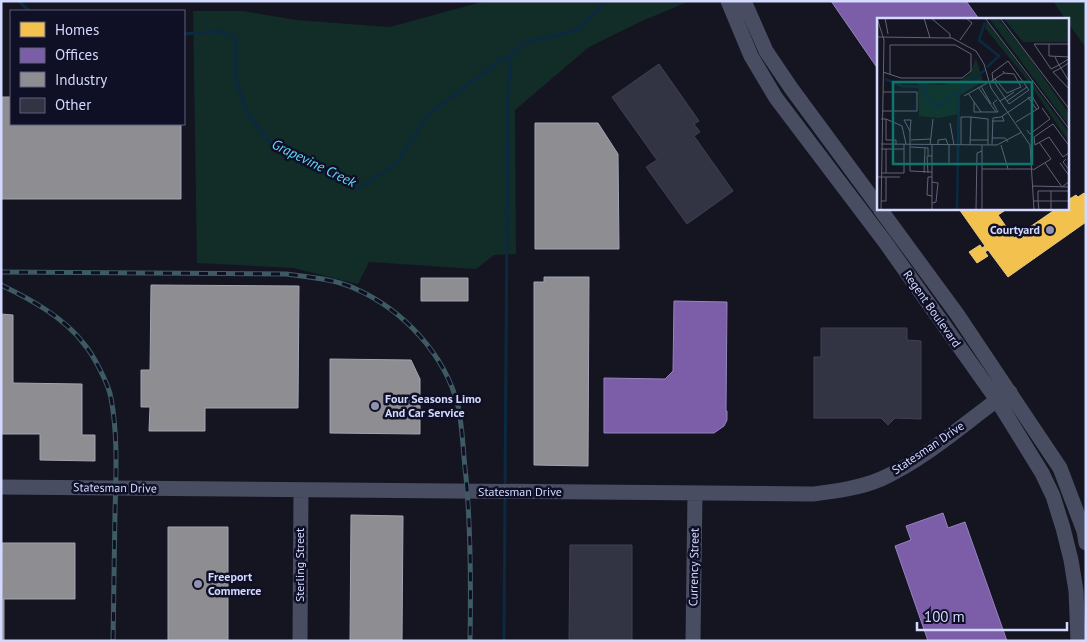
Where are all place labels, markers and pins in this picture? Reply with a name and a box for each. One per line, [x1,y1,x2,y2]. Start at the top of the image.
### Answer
place label: Courtyard [990,222,1040,237]
marker: Courtyard [1044,224,1056,236]
place label: Four Seasons Limo And Car Service [385,391,482,420]
marker: Four Seasons Limo And Car Service [369,400,381,412]
place label: Freeport Commerce [208,569,261,598]
marker: Freeport Commerce [192,578,204,590]

